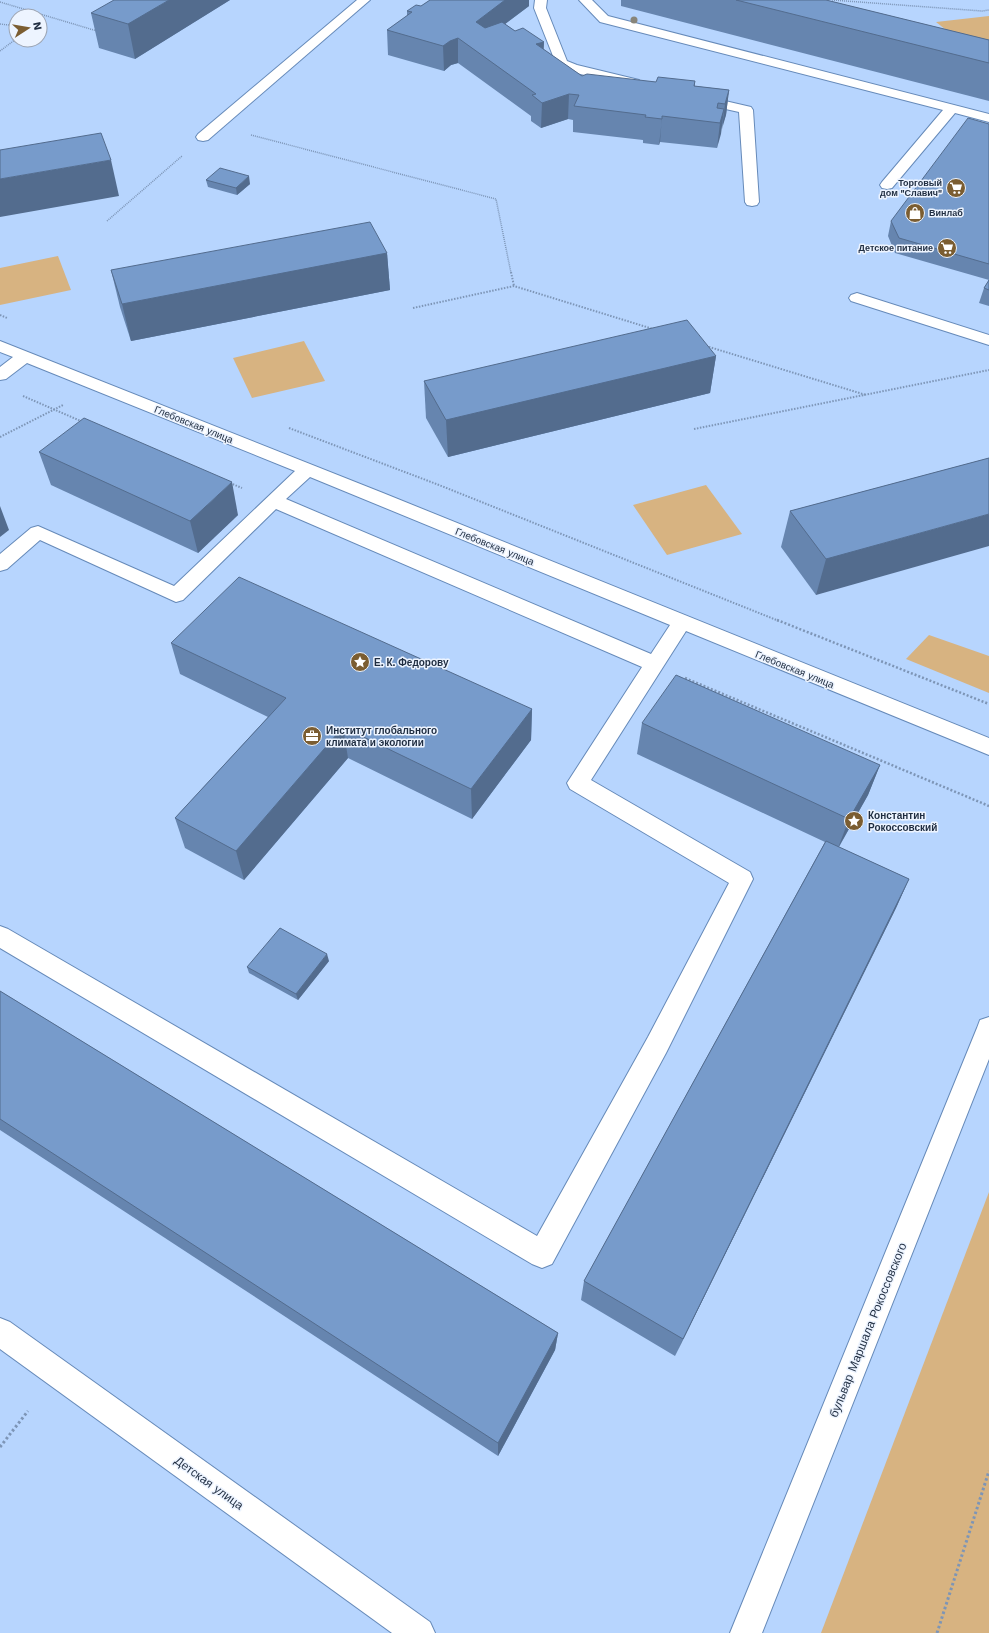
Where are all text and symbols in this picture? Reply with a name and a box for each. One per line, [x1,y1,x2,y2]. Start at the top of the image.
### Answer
north arrow [8,8,48,48]
text: N [30,21,44,31]
supermarket icon: Торговый дом "Славич" [945,177,967,199]
place label: Торговый дом "Славич" [880,178,942,198]
shop icon: Винлаб [904,202,926,224]
place label: Винлаб [929,208,963,218]
supermarket icon: Детское питание [936,237,958,259]
place label: Детское питание [858,243,933,253]
street label: Глебовская улица [153,404,235,445]
street label: Глебовская улица [454,526,536,567]
street label: Глебовская улица [754,649,836,690]
place icon: Е. К. Федорову [349,651,371,673]
place label: Е. К. Федорову [374,657,449,668]
office icon: Институт глобального климата и экологии [301,725,323,747]
place label: Институт глобального климата и экологии [326,725,437,748]
place icon: Константин Рокоссовский [843,810,865,832]
place label: Константин Рокоссовский [868,810,937,833]
street label: бульвар Маршала Рокоссовского [826,1240,910,1419]
street label: Детская улица [172,1453,246,1513]

